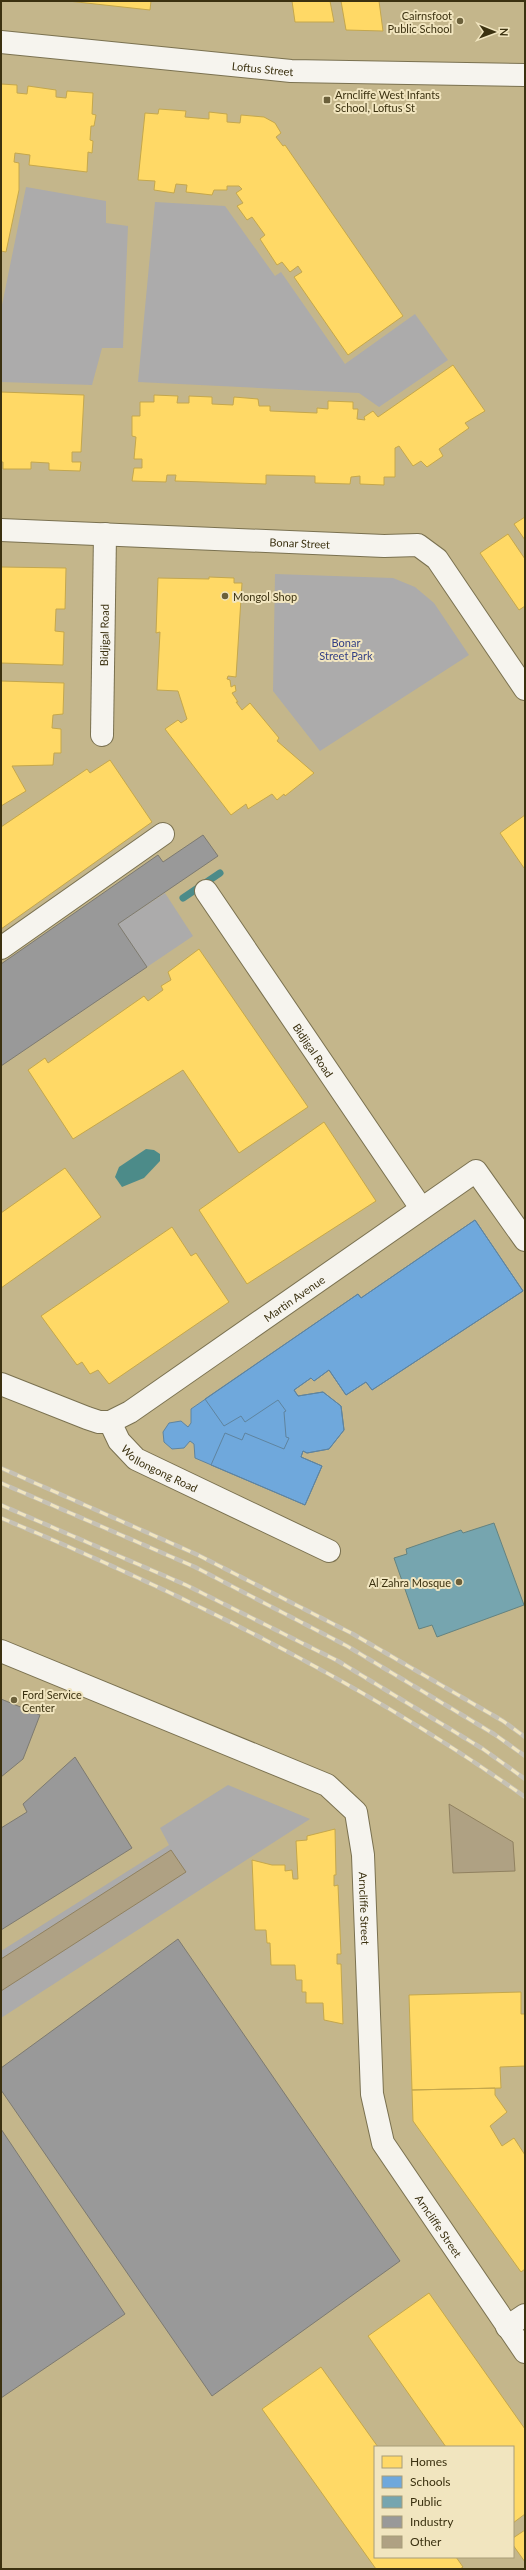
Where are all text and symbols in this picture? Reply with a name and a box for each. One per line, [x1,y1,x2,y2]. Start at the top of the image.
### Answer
place label: Cairnsfoot Public School [387,9,452,35]
north arrow [474,12,514,52]
marker: Cairnsfoot Public School [455,16,465,26]
text: N [498,28,511,37]
street label: Loftus Street [231,59,294,78]
place label: Arncliffe West Infants School, Loftus St [335,88,440,114]
marker: Arncliffe West Infants School, Loftus St [322,95,332,105]
street label: Bonar Street [269,535,330,550]
place label: Mongol Shop [233,590,297,603]
marker: Mongol Shop [220,591,230,601]
street label: Bidjigal Road [97,604,110,666]
park label: Bonar Street Park [319,636,373,662]
street label: Bidjigal Road [291,1021,337,1079]
street label: Martin Avenue [261,1272,327,1324]
street label: Wollongong Road [119,1442,200,1494]
place label: Al Zahra Mosque [369,1576,451,1589]
marker: Al Zahra Mosque [454,1577,464,1587]
place label: Ford Service Center [22,1688,82,1714]
marker: Ford Service Center [9,1695,19,1705]
street label: Arncliffe Street [357,1872,373,1945]
street label: Arncliffe Street [413,2192,465,2260]
legend [374,2446,514,2558]
text: Homes [410,2454,447,2469]
text: Schools [410,2474,451,2489]
text: Public [410,2494,442,2509]
text: Industry [410,2514,454,2529]
text: Other [410,2534,442,2549]

